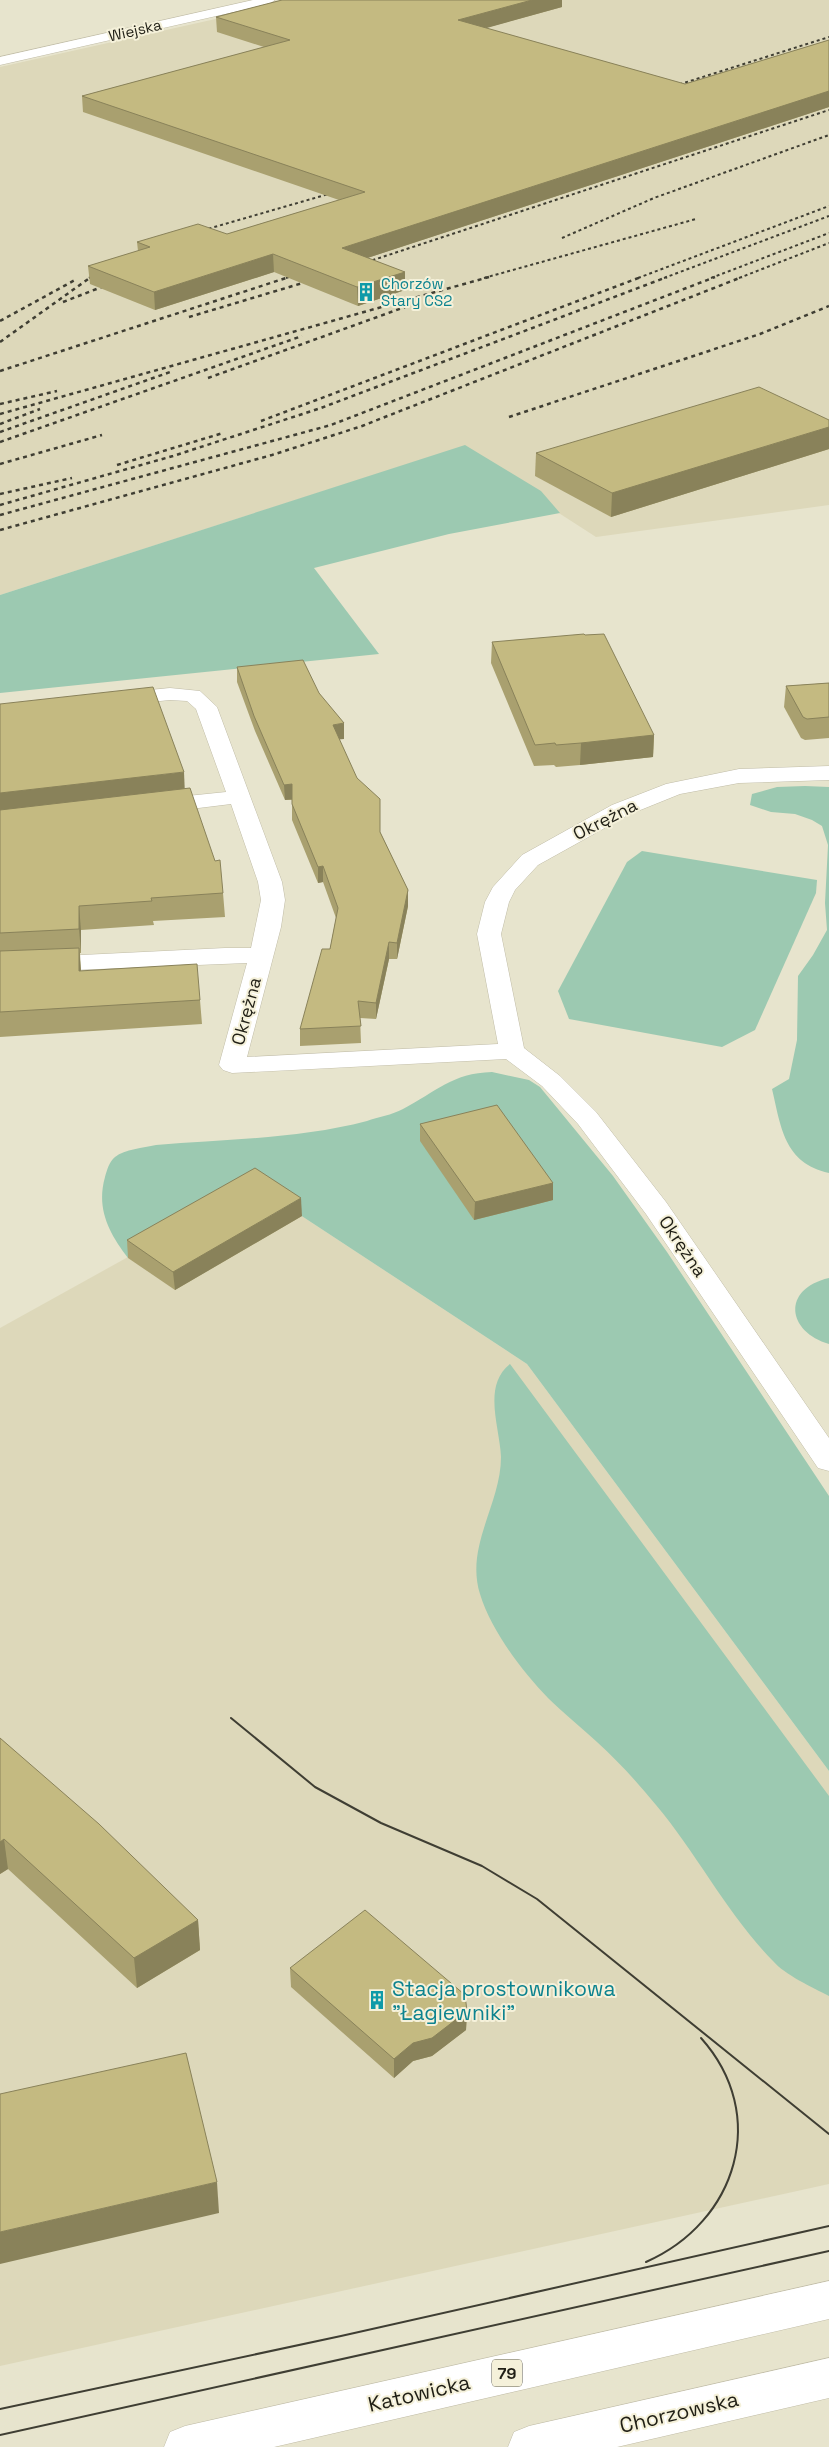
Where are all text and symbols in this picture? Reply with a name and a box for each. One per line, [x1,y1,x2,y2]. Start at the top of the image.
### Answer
street label: Wiejska [107,15,164,45]
place label: Chorzów Stary CS2 [381,274,452,310]
building icon: Chorzów Stary CS2 [355,281,377,303]
street label: Okrężna [569,793,641,845]
street label: Okrężna [226,975,266,1047]
street label: Okrężna [654,1211,712,1281]
place label: Stacja prostownikowa "Łagiewniki" [392,1975,615,2026]
building icon: Stacja prostownikowa "Łagiewniki" [366,1989,388,2011]
road number: 79 [492,2360,522,2386]
street label: Katowicka [365,2368,473,2418]
street label: Chorzowska [617,2385,741,2439]

